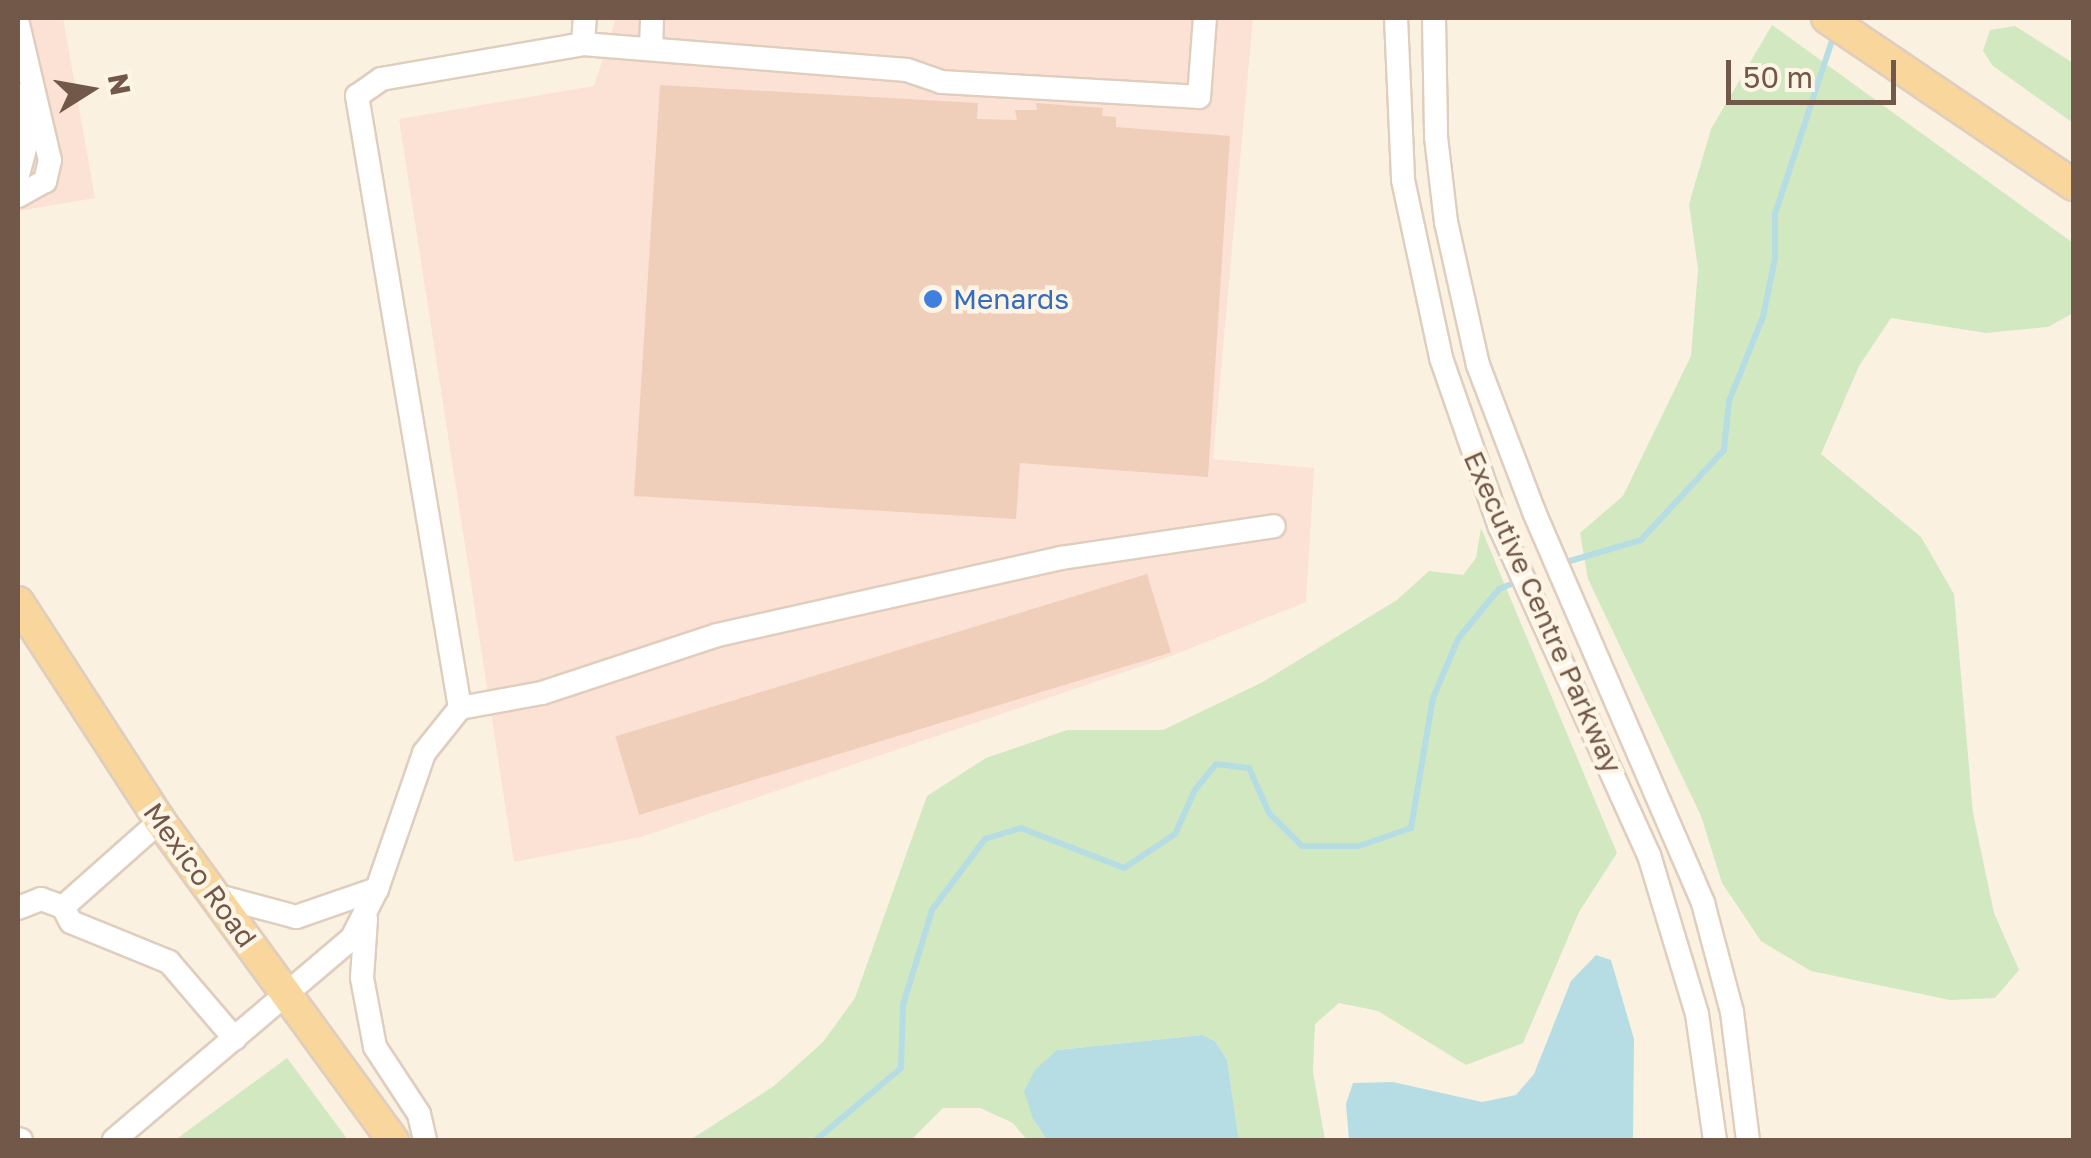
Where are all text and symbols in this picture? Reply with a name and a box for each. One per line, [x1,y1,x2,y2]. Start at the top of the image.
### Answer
north arrow [40,40,140,140]
scale bar [1731,40,1901,102]
text: 50 m [1743,59,1813,95]
text: N [102,71,138,98]
place label: Menards [953,282,1069,316]
marker: Menards [922,288,944,310]
street label: Executive Centre Parkway [1457,446,1629,778]
street label: Mexico Road [136,796,264,954]

